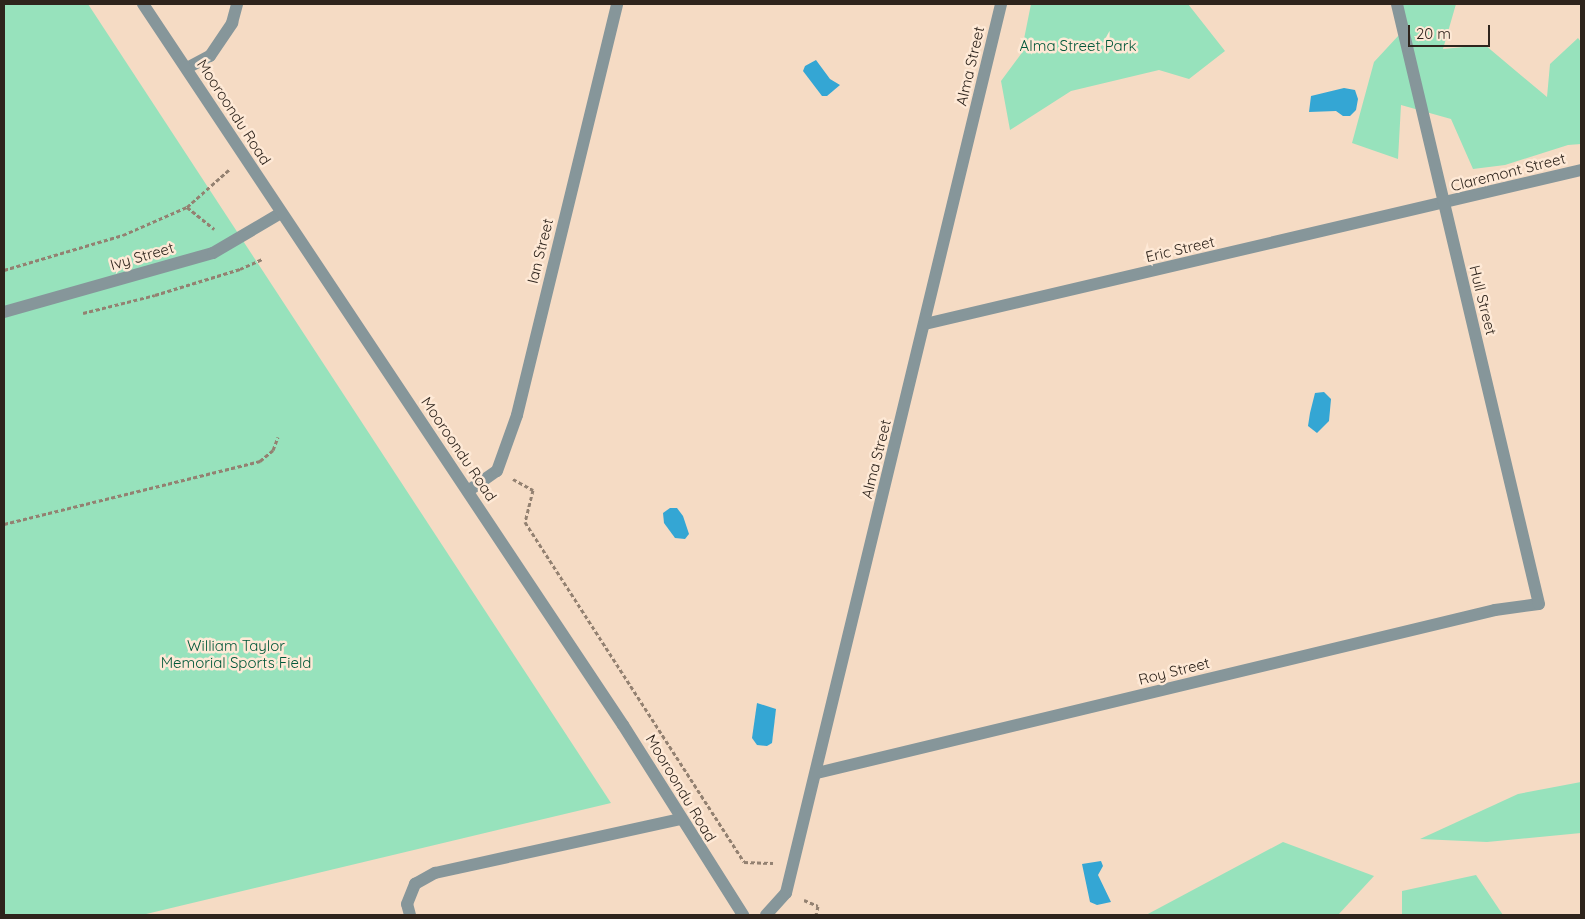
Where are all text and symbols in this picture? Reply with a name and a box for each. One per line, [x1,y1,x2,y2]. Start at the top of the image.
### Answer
scale bar [1410,15,1492,47]
text: 20 m [1416,24,1451,43]
street label: Alma Street [952,25,988,107]
park label: Alma Street Park [1020,37,1136,55]
street label: Mooroondu Road [193,56,275,168]
street label: Claremont Street [1449,149,1567,195]
street label: Ian Street [523,217,557,285]
street label: Eric Street [1144,232,1216,266]
street label: Ivy Street [108,238,176,274]
street label: Hull Street [1466,263,1500,337]
street label: Mooroondu Road [417,393,501,505]
street label: Alma Street [857,418,895,500]
park label: William Taylor Memorial Sports Field [161,636,311,671]
street label: Roy Street [1137,653,1211,689]
street label: Mooroondu Road [642,731,720,845]

